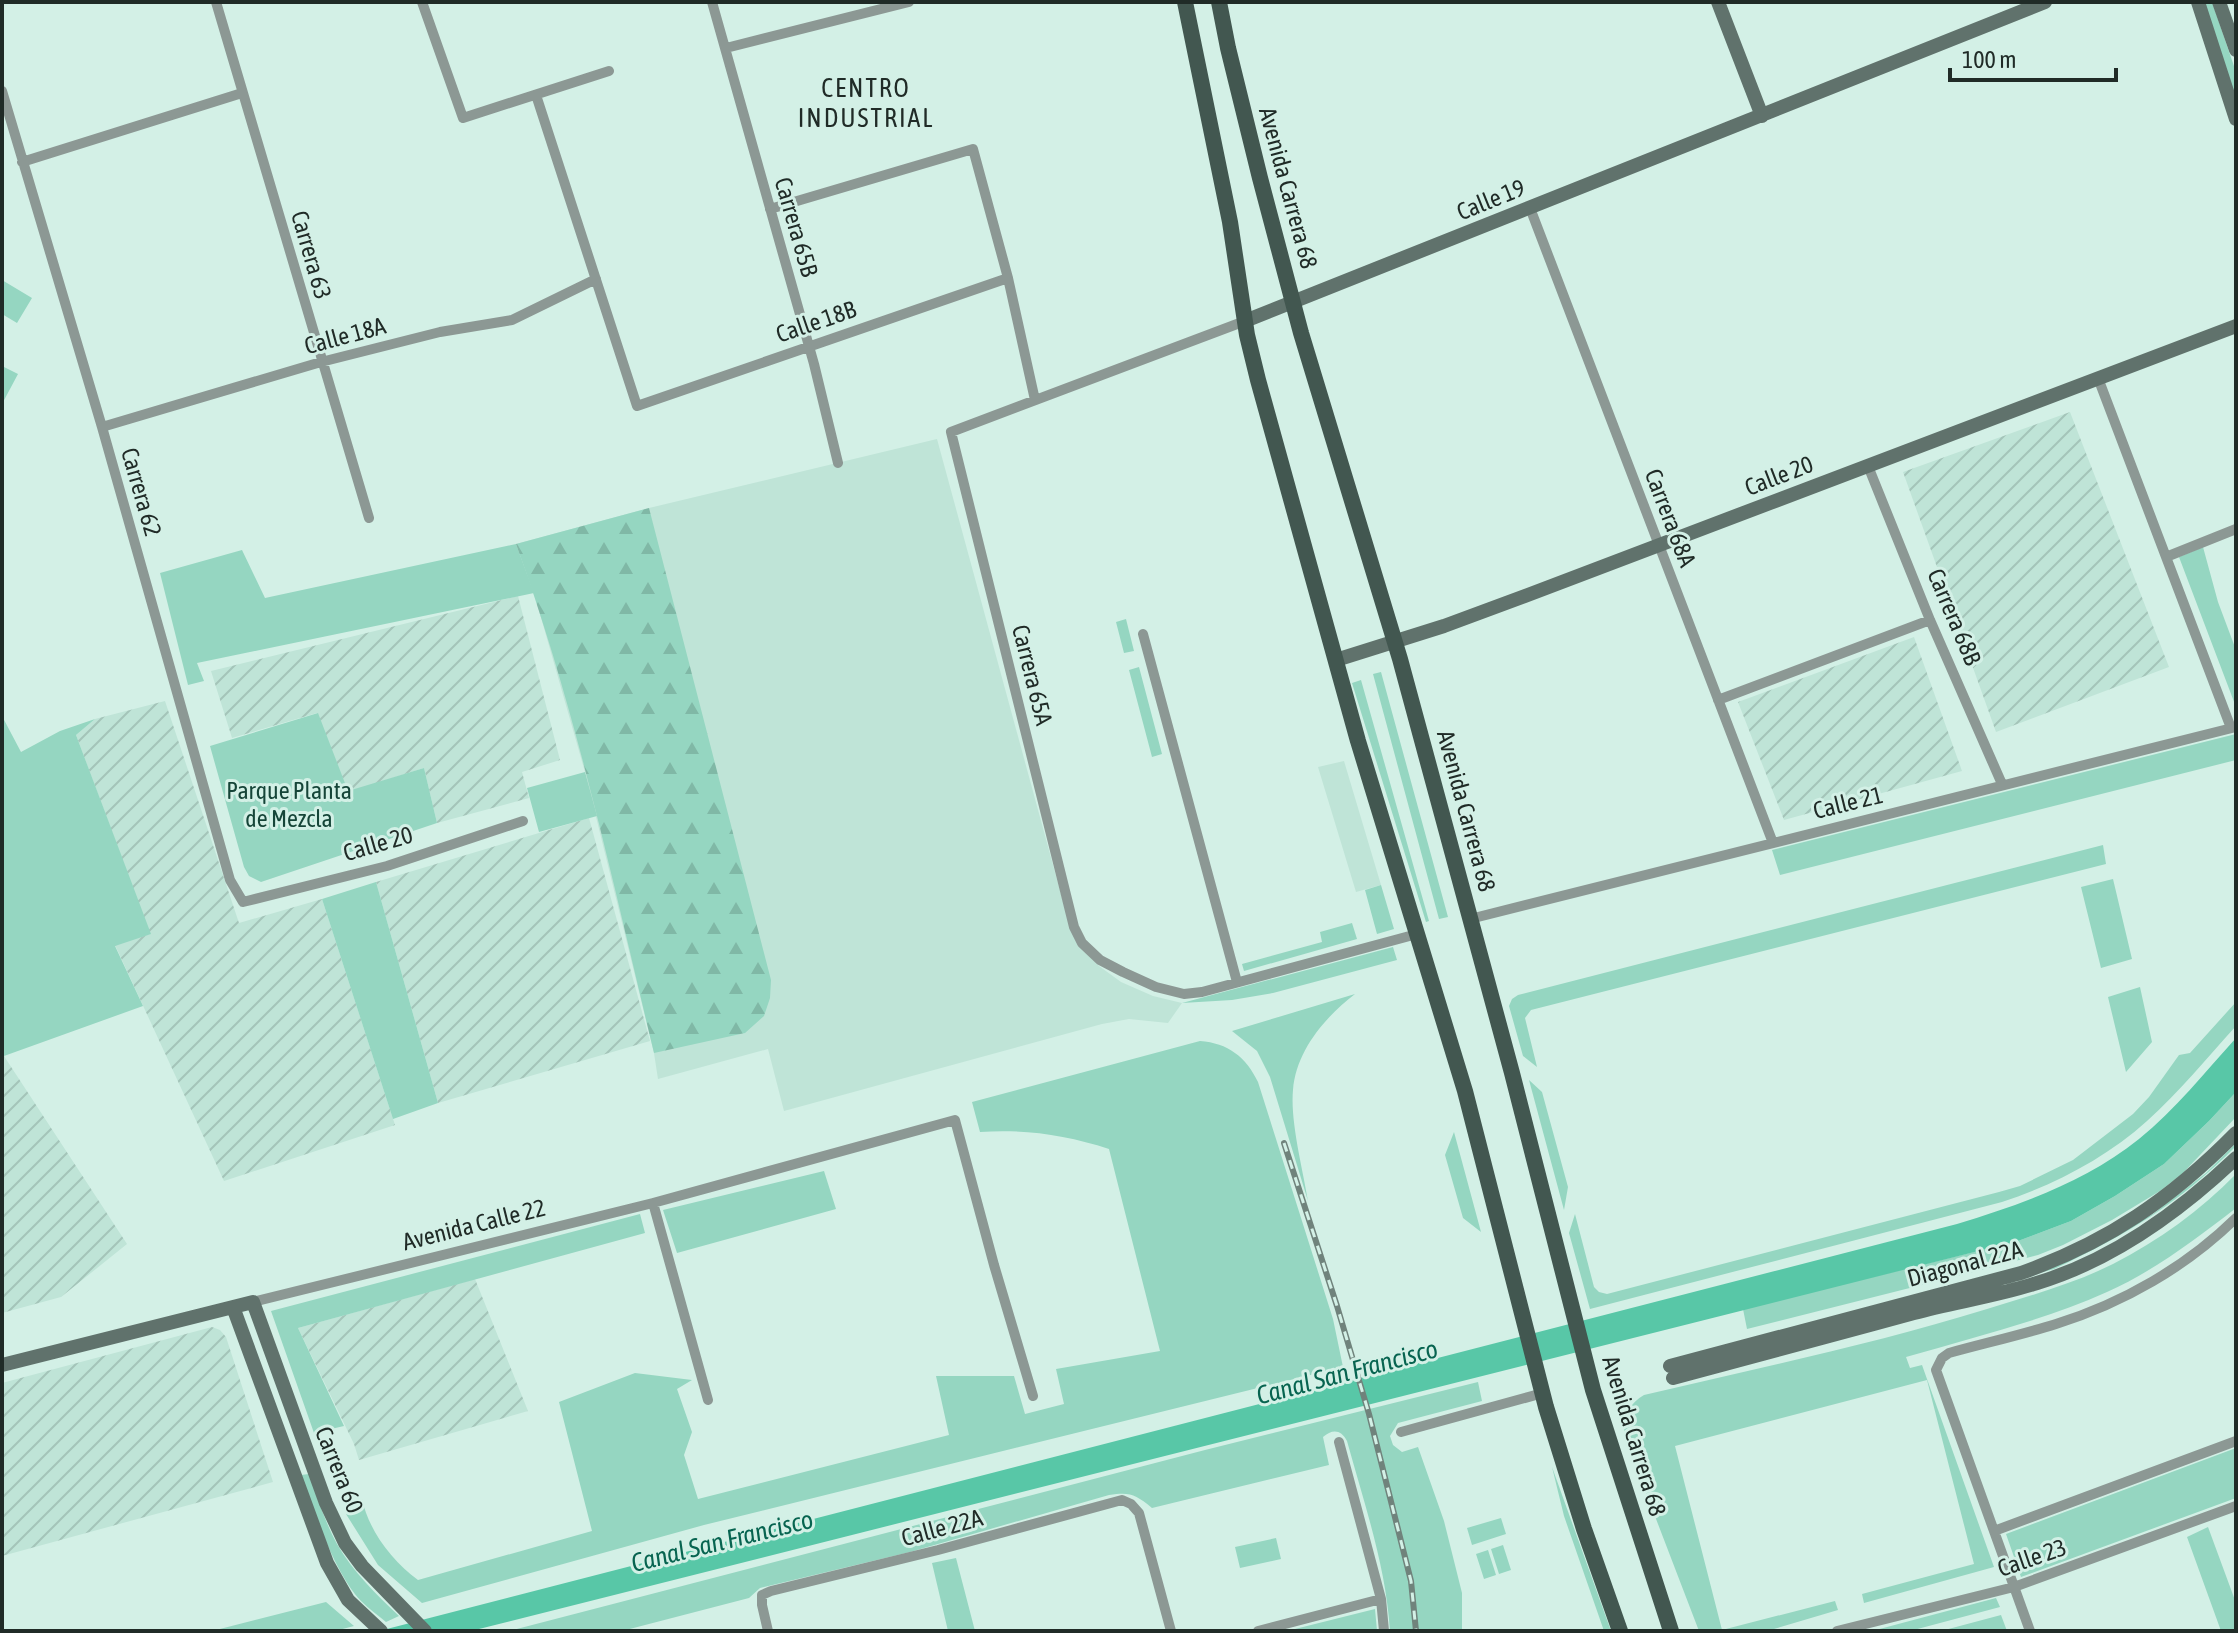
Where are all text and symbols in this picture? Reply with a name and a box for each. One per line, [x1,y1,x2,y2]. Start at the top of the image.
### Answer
scale bar [1950,32,2116,82]
text: 100 m [1962,46,2016,73]
district label: CENTRO INDUSTRIAL [798,73,934,133]
street label: Avenida Carrera 68 [1254,104,1323,271]
street label: Carrera 65B [769,174,824,280]
street label: Calle 19 [1453,174,1529,225]
street label: Carrera 63 [286,208,337,302]
street label: Calle 18B [772,295,860,348]
street label: Calle 18A [301,312,389,359]
street label: Carrera 62 [116,445,167,539]
street label: Calle 20 [1741,450,1817,501]
street label: Carrera 68A [1640,465,1702,571]
street label: Carrera 68B [1922,565,1987,670]
street label: Carrera 65A [1007,622,1058,728]
street label: Avenida Carrera 68 [1432,727,1501,894]
park label: Parque Planta de Mezcla [226,777,352,832]
street label: Calle 21 [1810,781,1886,824]
street label: Calle 20 [340,821,416,866]
street label: Avenida Calle 22 [400,1194,548,1255]
street label: Diagonal 22A [1904,1235,2026,1292]
water label: Canal San Francisco [1253,1333,1441,1411]
street label: Avenida Carrera 68 [1597,1353,1672,1519]
street label: Carrera 60 [310,1423,369,1517]
water label: Canal San Francisco [628,1504,816,1578]
street label: Calle 22A [898,1504,986,1551]
street label: Calle 23 [1994,1533,2070,1582]

